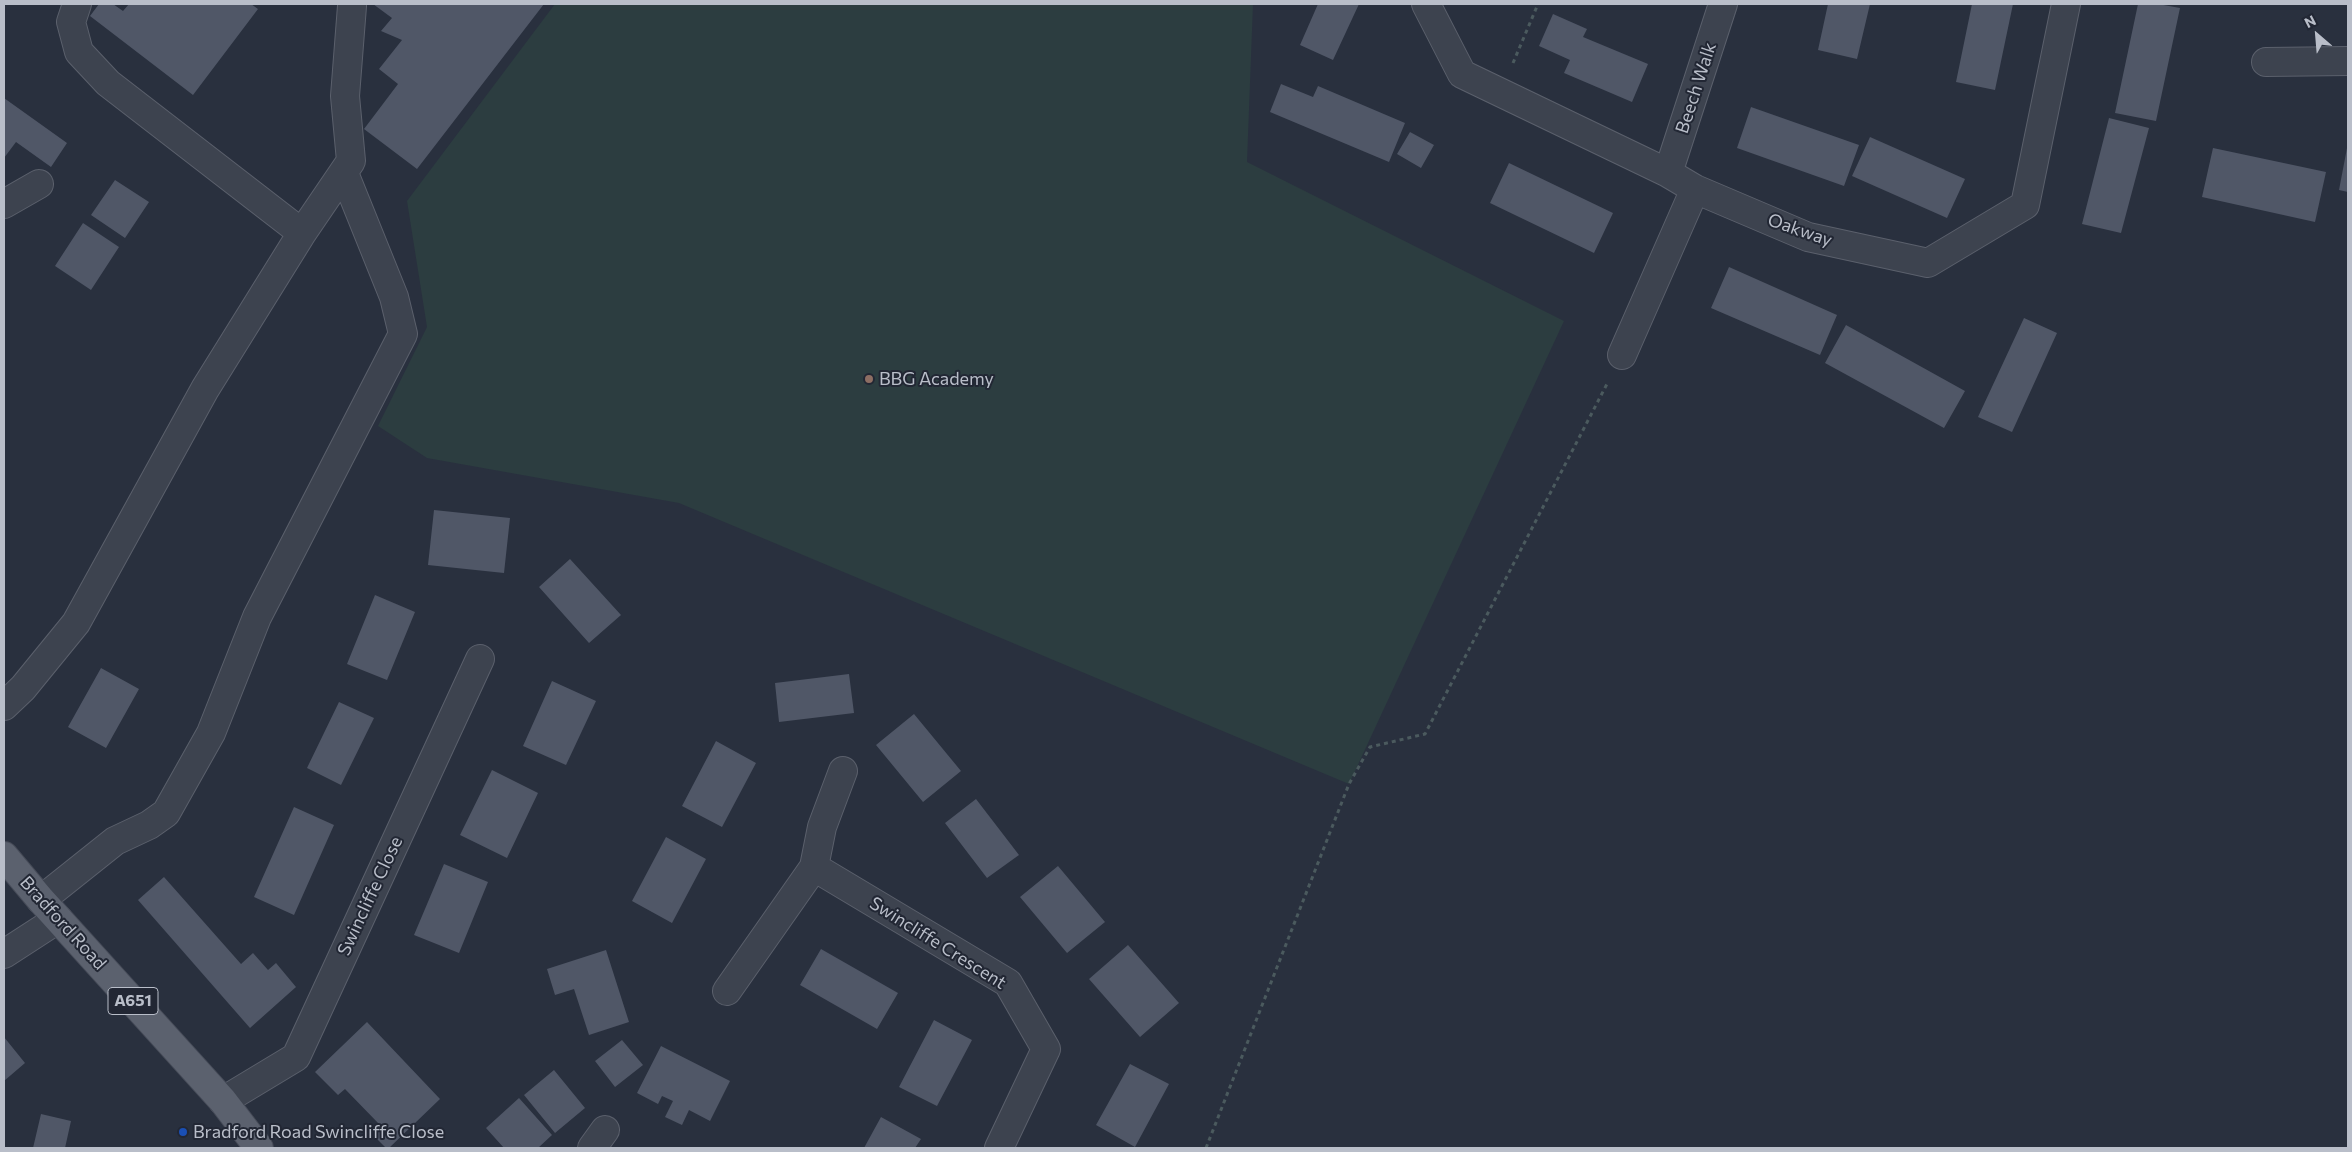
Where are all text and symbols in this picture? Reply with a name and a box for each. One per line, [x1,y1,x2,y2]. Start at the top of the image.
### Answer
north arrow [2292,10,2342,60]
text: N [2301,11,2318,31]
street label: Beech Walk [1671,40,1721,136]
street label: Oakway [1765,209,1835,251]
place label: BBG Academy [879,368,994,390]
marker: BBG Academy [863,373,875,385]
street label: Swincliffe Close [333,833,407,959]
street label: Bradford Road [15,872,111,974]
street label: Swincliffe Crescent [866,892,1010,994]
road number: A651 [108,988,158,1014]
place label: Bradford Road Swincliffe Close [193,1121,444,1143]
marker: Bradford Road Swincliffe Close [177,1126,189,1138]

